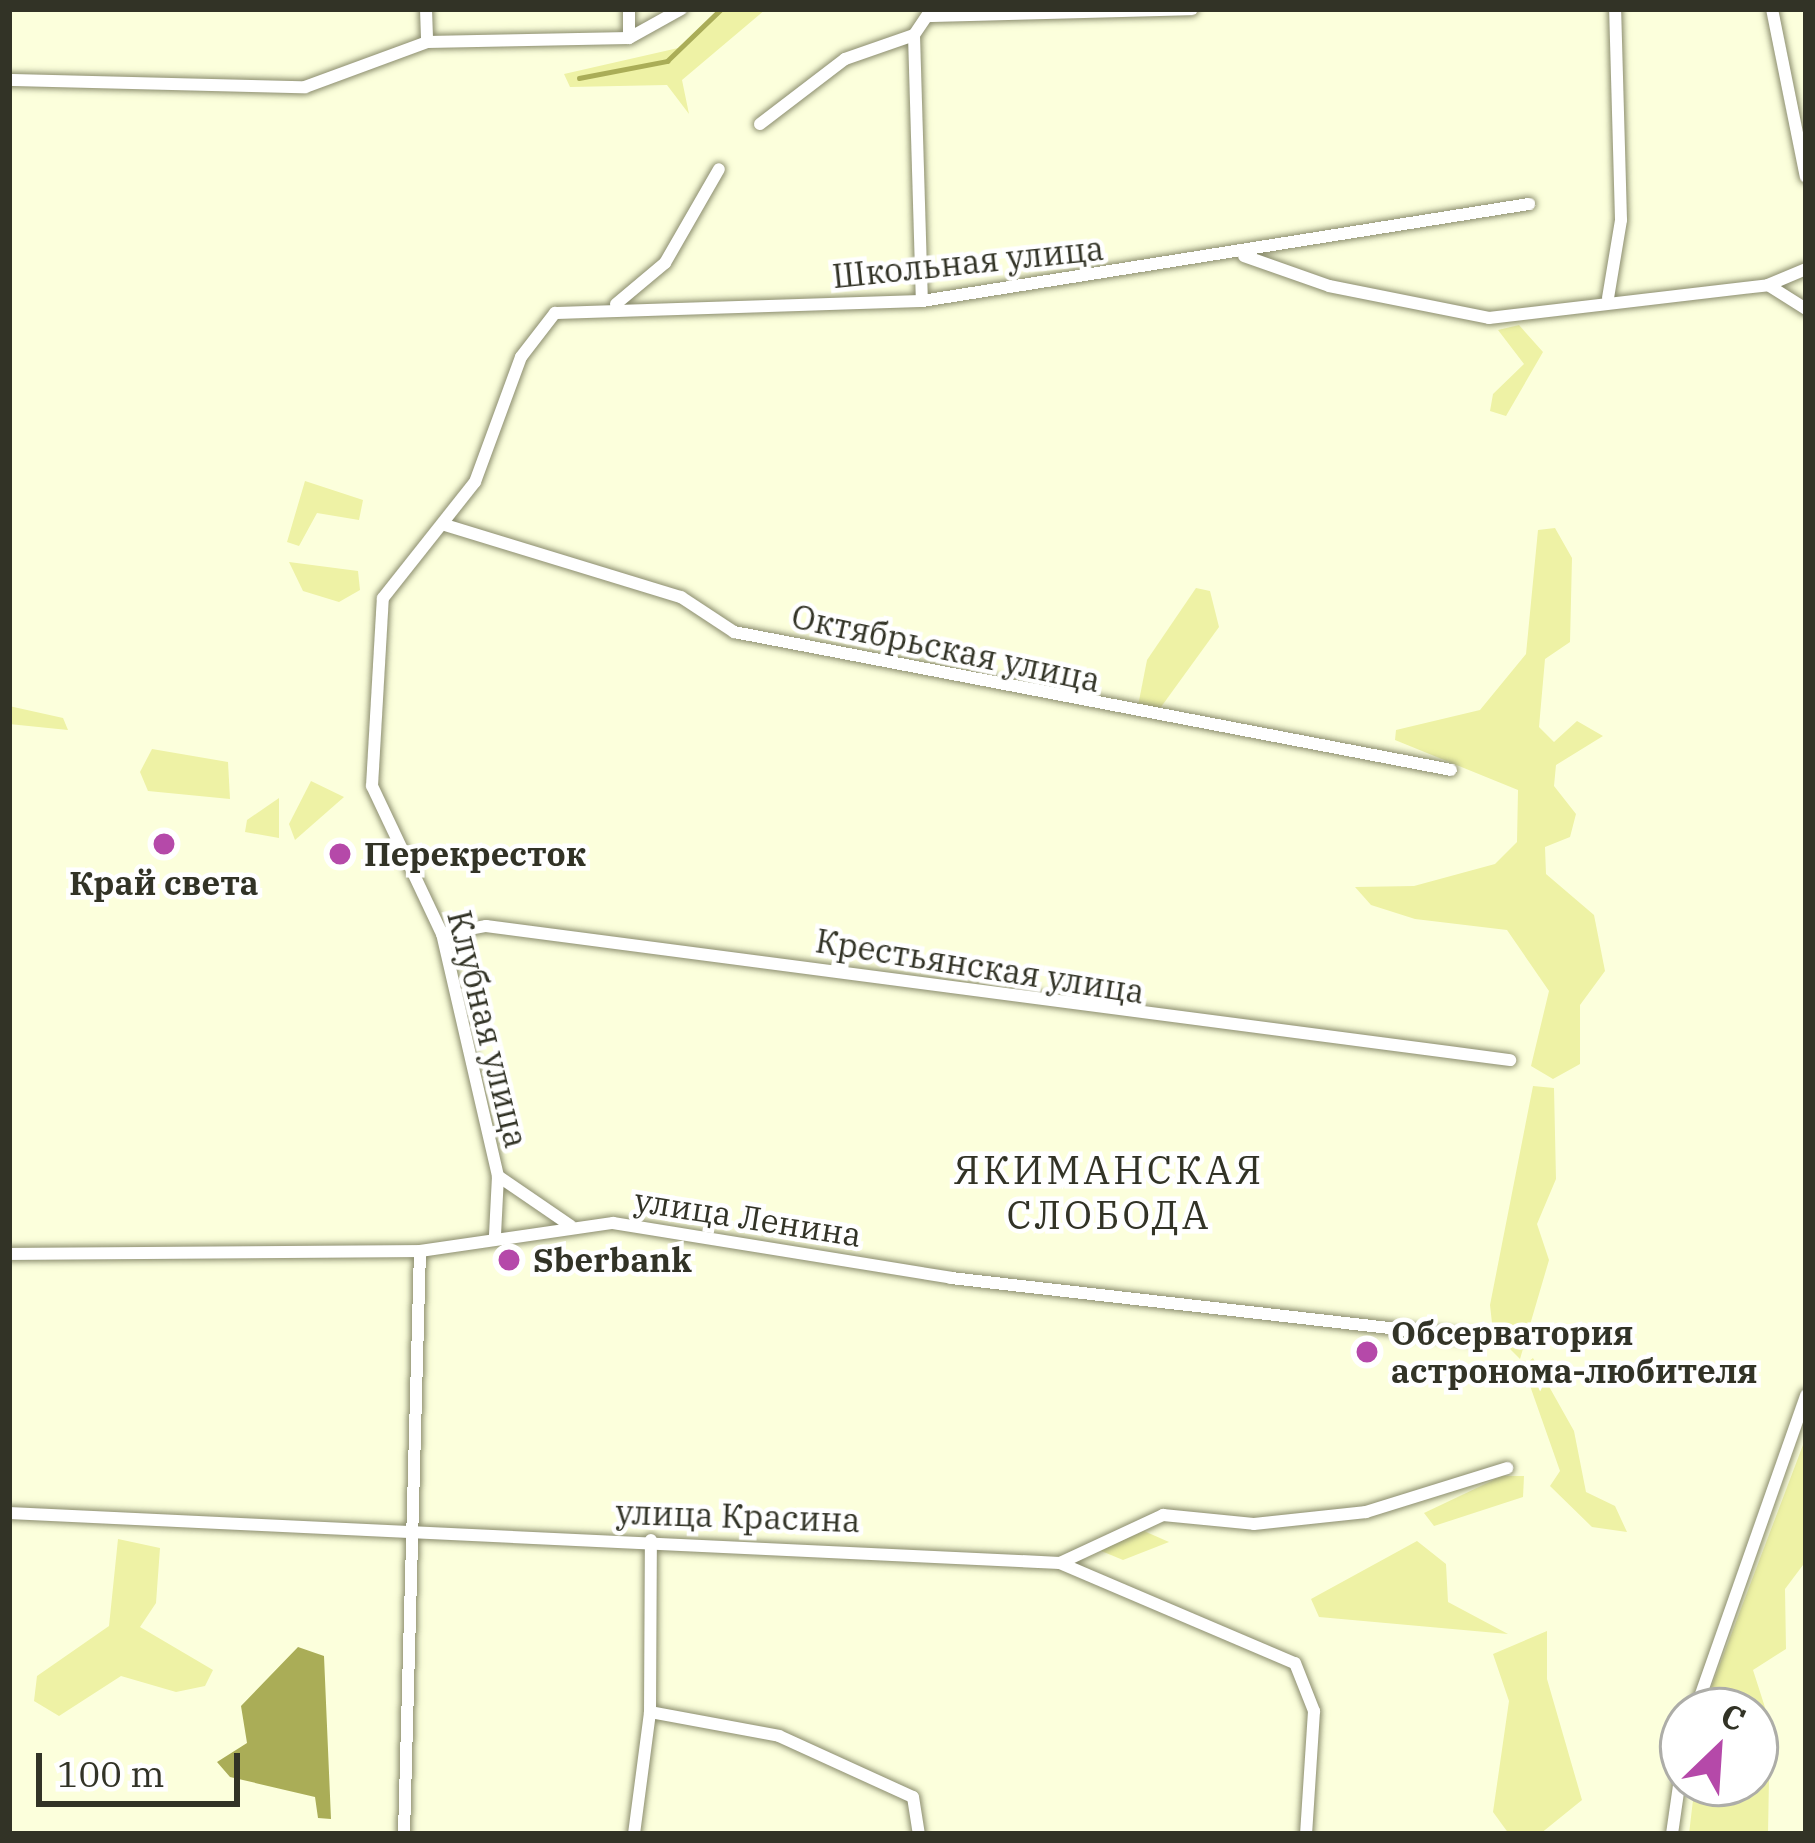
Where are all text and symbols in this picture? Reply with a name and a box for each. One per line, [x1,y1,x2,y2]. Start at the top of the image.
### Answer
street label: Школьная улица [830,228,1106,296]
street label: Октябрьская улица [788,596,1104,700]
marker: Край света [151,831,177,857]
place label: Перекресток [364,834,586,874]
marker: Перекресток [327,841,353,867]
place label: Край света [69,863,259,903]
street label: Клубная улица [439,906,537,1152]
street label: Крестьянская улица [813,920,1147,1012]
district label: ЯКИМАНСКАЯ СЛОБОДА [954,1148,1264,1239]
street label: улица Ленина [632,1180,864,1254]
place label: Sberbank [533,1240,692,1280]
marker: Sberbank [496,1247,522,1273]
place label: Обсерватория астронома-любителя [1391,1313,1758,1391]
marker: Обсерватория астронома-любителя [1354,1339,1380,1365]
street label: улица Красина [615,1492,861,1540]
north arrow [1659,1687,1779,1807]
text: С [1714,1693,1752,1741]
scale bar [42,1729,246,1803]
text: 100 m [57,1750,164,1797]

